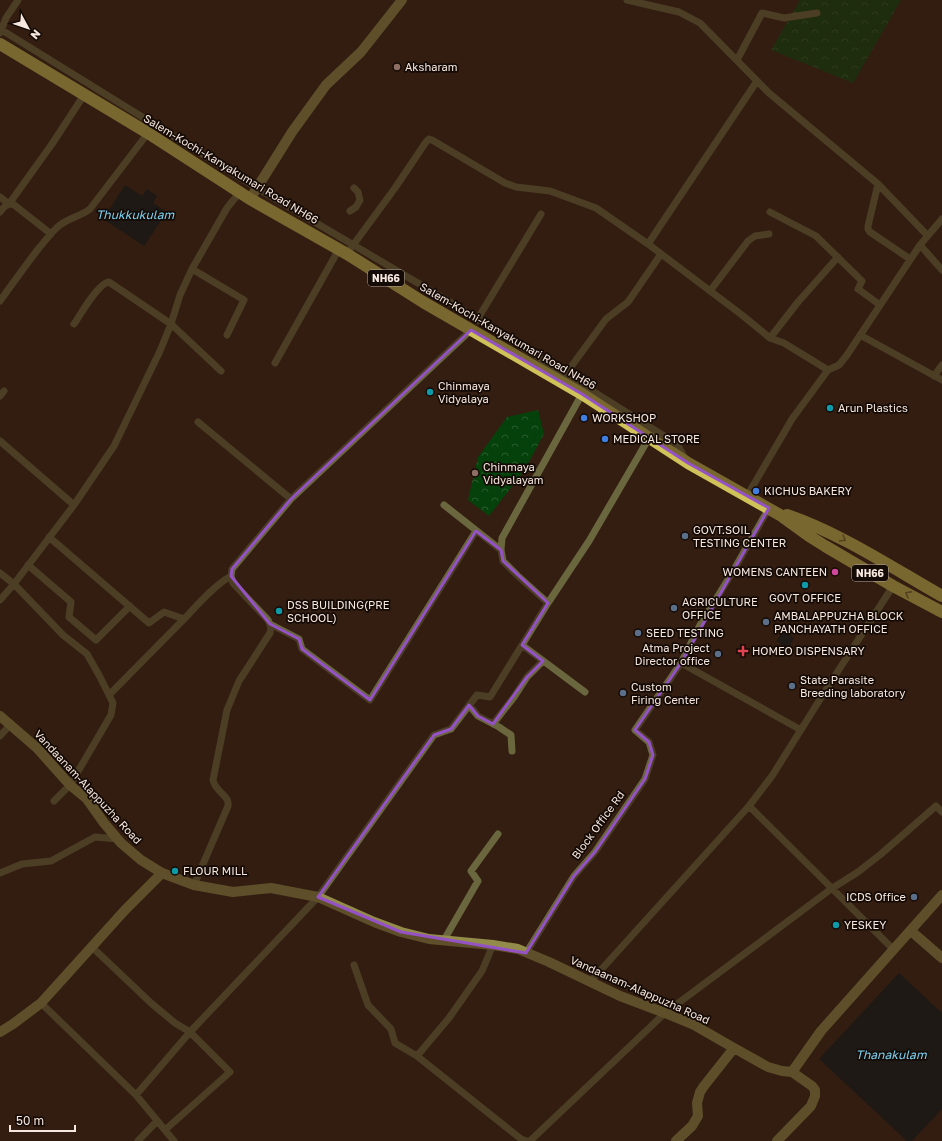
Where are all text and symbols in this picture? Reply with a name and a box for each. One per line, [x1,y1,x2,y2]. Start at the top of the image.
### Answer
north arrow [8,8,48,48]
text: N [28,27,44,42]
place label: Aksharam [405,60,458,73]
marker: Aksharam [392,62,402,72]
street label: Salem-Kochi-Kanyakumari Road NH66 [141,111,321,226]
water label: Thukkukulam [96,207,175,222]
road number: NH66 [368,270,404,286]
street label: Salem-Kochi-Kanyakumari Road NH66 [418,280,599,392]
place label: Chinmaya Vidyalaya [438,379,490,405]
marker: Chinmaya Vidyalaya [425,387,435,397]
place label: Arun Plastics [838,401,908,414]
marker: Arun Plastics [825,403,835,413]
place label: WORKSHOP [592,411,656,424]
marker: WORKSHOP [579,413,589,423]
place label: MEDICAL STORE [613,432,700,445]
marker: MEDICAL STORE [600,434,610,444]
place label: Chinmaya Vidyalayam [483,460,543,486]
marker: Chinmaya Vidyalayam [470,468,480,478]
place label: KICHUS BAKERY [764,484,852,497]
marker: KICHUS BAKERY [751,486,761,496]
place label: GOVT.SOIL TESTING CENTER [693,523,786,549]
marker: GOVT.SOIL TESTING CENTER [680,531,690,541]
one-way arrow [839,535,846,542]
place label: WOMENS CANTEEN [723,565,827,578]
road number: NH66 [852,565,888,581]
marker: WOMENS CANTEEN [830,567,840,577]
marker: GOVT OFFICE [800,580,810,590]
place label: GOVT OFFICE [769,591,841,604]
one-way arrow [904,591,912,598]
place label: AGRICULTURE OFFICE [682,595,758,621]
place label: DSS BUILDING(PRE SCHOOL) [287,598,390,624]
marker: AGRICULTURE OFFICE [669,603,679,613]
marker: DSS BUILDING(PRE SCHOOL) [274,606,284,616]
place label: AMBALAPPUZHA BLOCK PANCHAYATH OFFICE [774,609,904,635]
marker: AMBALAPPUZHA BLOCK PANCHAYATH OFFICE [761,617,771,627]
place label: SEED TESTING [646,626,724,639]
marker: SEED TESTING [633,628,643,638]
place label: Atma Project Director office [635,641,710,667]
place label: HOMEO DISPENSARY [752,644,864,657]
marker: HOMEO DISPENSARY [737,645,749,657]
marker: Atma Project Director office [713,649,723,659]
place label: State Parasite Breeding laboratory [800,673,905,699]
place label: Custom Firing Center [631,680,700,706]
marker: State Parasite Breeding laboratory [787,681,797,691]
marker: Custom Firing Center [618,688,628,698]
street label: Vandaanam-Alappuzha Road [32,727,145,846]
street label: Block Office Rd [569,788,627,861]
place label: FLOUR MILL [183,864,248,877]
marker: FLOUR MILL [170,866,180,876]
place label: ICDS Office [846,890,906,903]
marker: ICDS Office [909,892,919,902]
place label: YESKEY [844,918,886,931]
marker: YESKEY [831,920,841,930]
street label: Vandaanam-Alappuzha Road [569,953,712,1026]
water label: Thanakulam [855,1047,928,1062]
scale bar [10,1107,75,1133]
text: 50 m [16,1113,44,1128]

